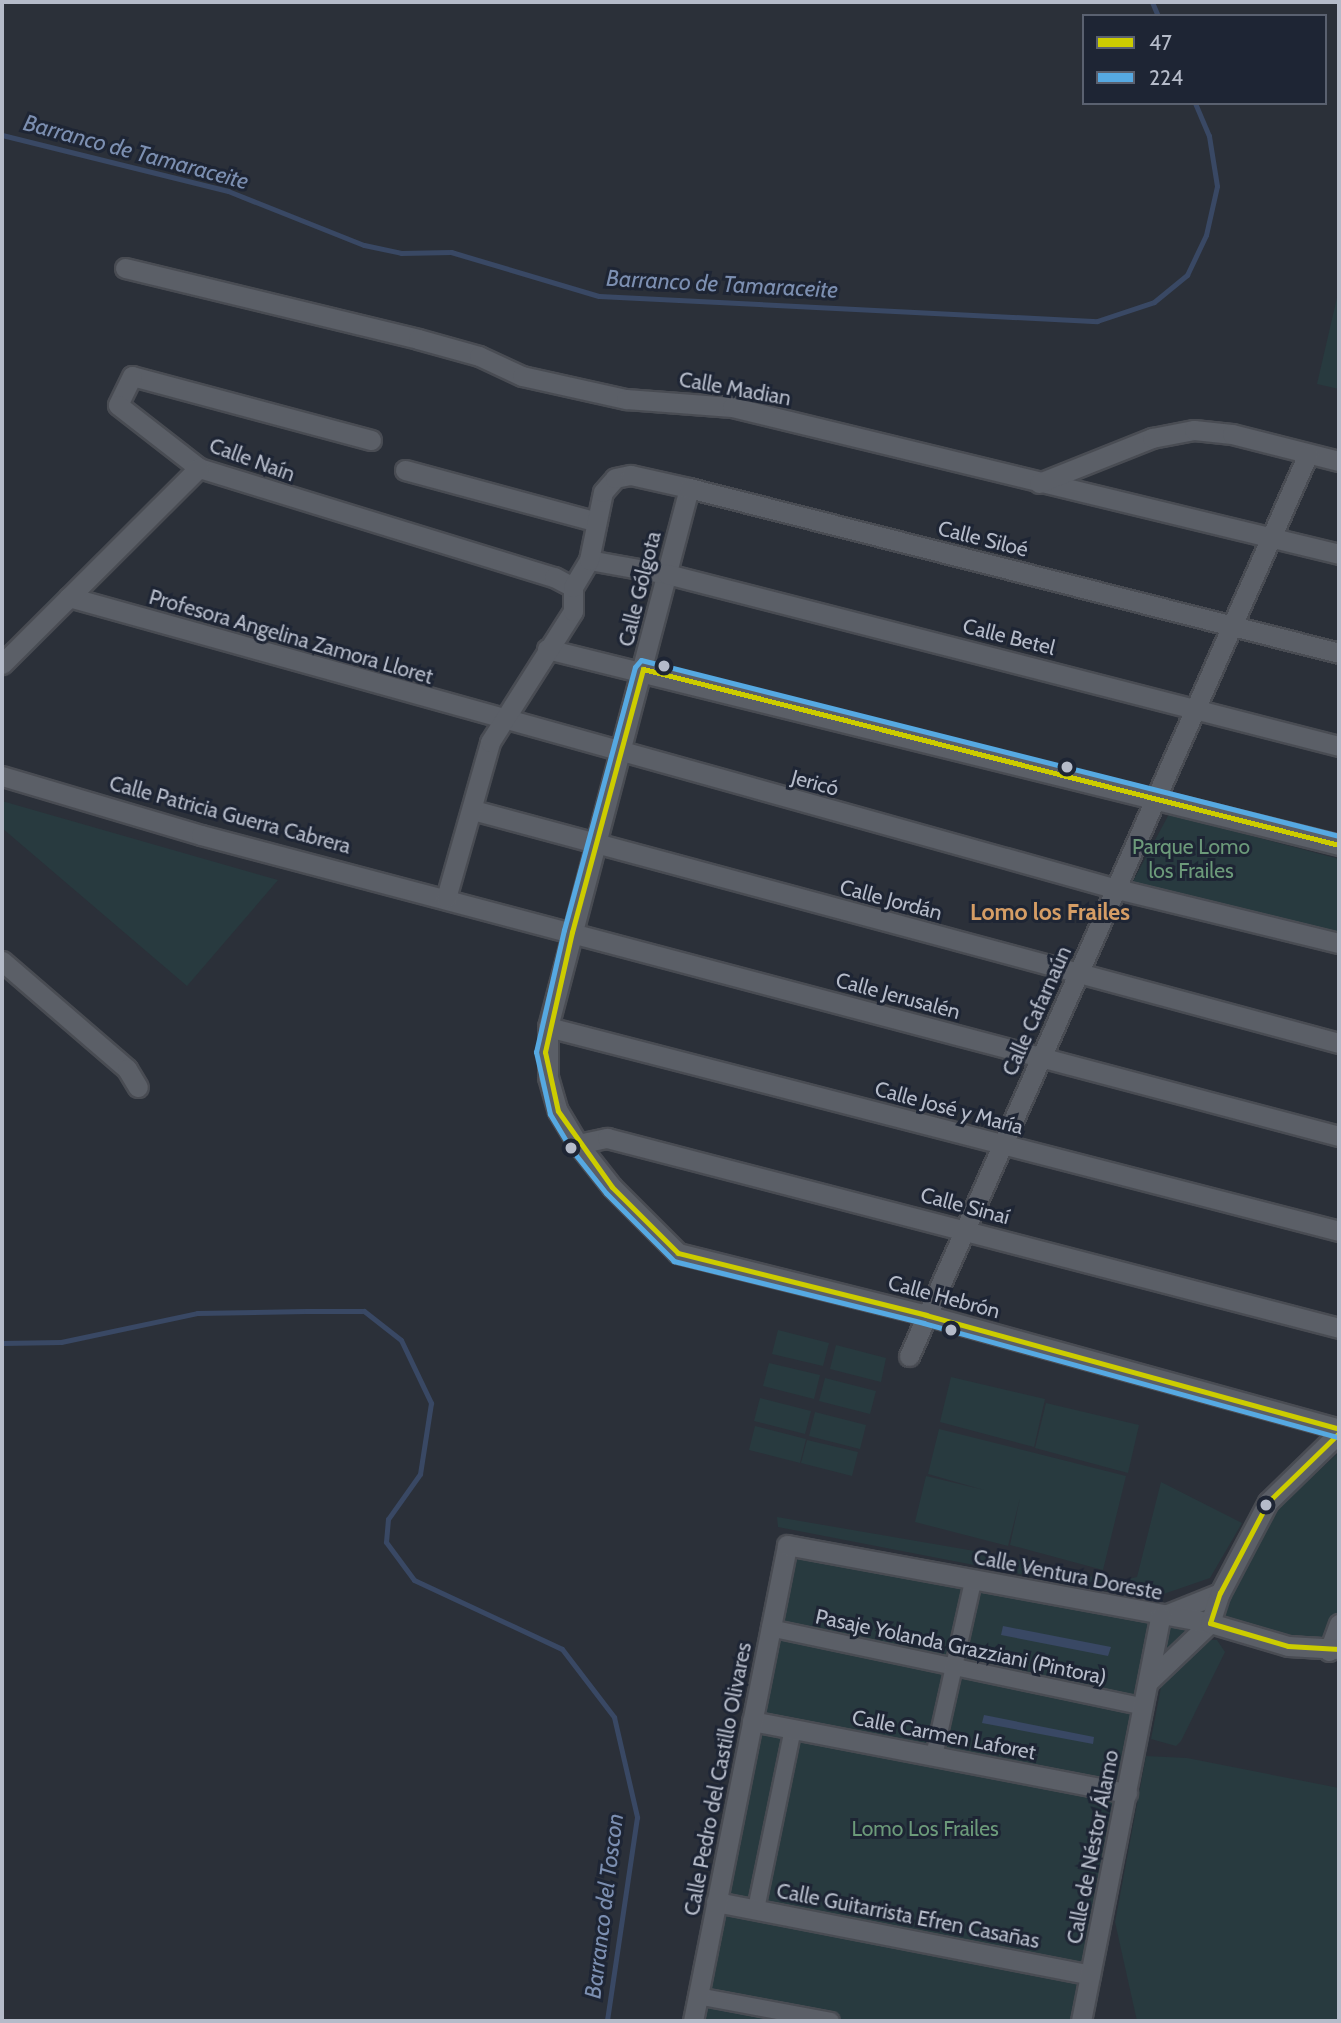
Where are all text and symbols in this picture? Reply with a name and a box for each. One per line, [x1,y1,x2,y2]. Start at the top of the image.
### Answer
legend [1082,14,1327,105]
text: 47 [1149,30,1172,55]
text: 224 [1149,65,1183,90]
water label: Barranco de Tamaraceite [20,109,252,195]
water label: Barranco de Tamaraceite [605,264,839,304]
street label: Calle Madian [677,367,793,411]
street label: Calle Naín [206,433,298,487]
street label: Calle Siloé [935,516,1031,562]
street label: Calle Gólgota [614,529,666,649]
street label: Profesora Angelina Zamora Lloret [146,584,436,690]
street label: Calle Betel [960,613,1058,661]
unlabelled marker [657,659,671,673]
unlabelled marker [1060,760,1074,774]
street label: Jericó [789,765,841,801]
street label: Calle Patricia Guerra Cabrera [107,771,353,859]
park label: Parque Lomo los Frailes [1132,834,1250,884]
street label: Calle Jordán [837,874,945,926]
district label: Lomo los Frailes [970,898,1130,926]
street label: Calle Cafarnaún [997,942,1077,1080]
street label: Calle Jerusalén [833,967,963,1025]
street label: Calle José y María [872,1076,1026,1140]
unlabelled marker [564,1141,578,1155]
street label: Calle Sinaí [918,1182,1012,1230]
street label: Calle Hebrón [885,1270,1003,1324]
unlabelled marker [944,1323,958,1337]
unlabelled marker [1259,1498,1273,1512]
street label: Calle Ventura Doreste [971,1544,1165,1606]
street label: Pasaje Yolanda Grazziani (Pintora) [813,1604,1109,1690]
street label: Calle Pedro del Castillo Olivares [679,1640,757,1918]
street label: Calle Carmen Laforet [850,1705,1038,1765]
street label: Calle de Néstor Álamo [1062,1748,1124,1946]
water label: Barranco del Toscon [579,1812,629,2000]
park label: Lomo Los Frailes [851,1816,999,1842]
street label: Calle Guitarrista Efren Casañas [774,1878,1042,1954]

